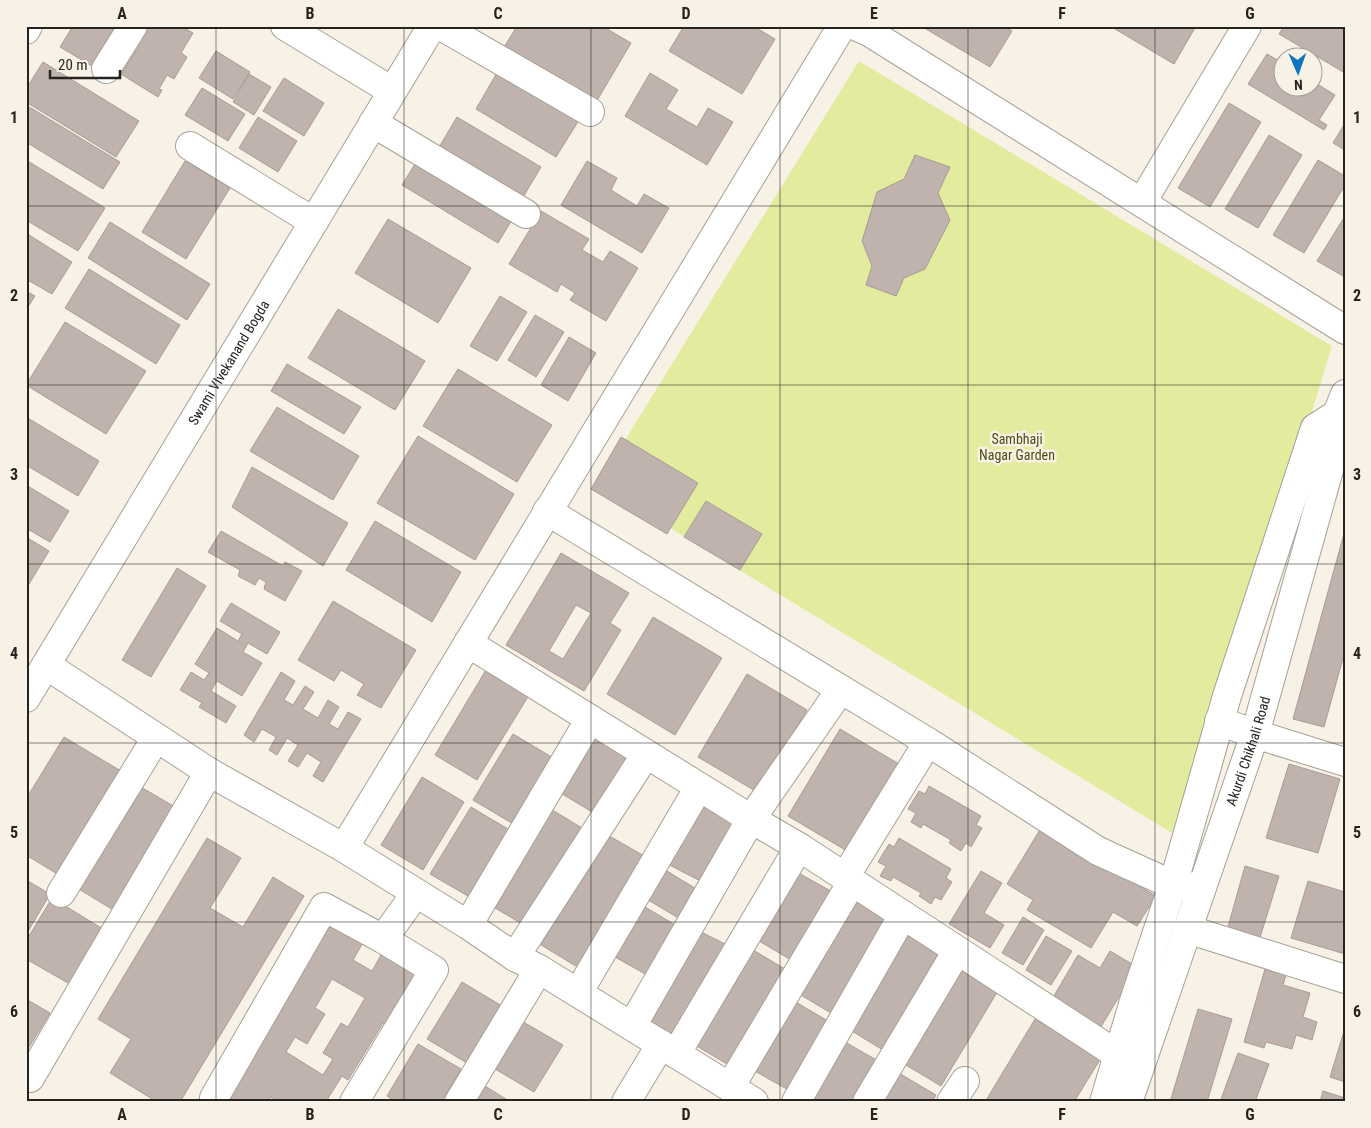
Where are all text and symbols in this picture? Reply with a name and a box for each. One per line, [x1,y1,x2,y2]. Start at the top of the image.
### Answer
text: A [117,4,127,23]
text: B [306,4,315,23]
text: C [493,4,503,23]
text: D [681,4,691,23]
text: E [870,4,878,23]
text: F [1058,4,1066,23]
text: G [1245,4,1255,23]
scale bar [50,48,120,80]
north arrow [1274,48,1324,98]
text: 20 m [58,56,88,74]
text: N [1294,77,1303,93]
text: 1 [10,108,18,127]
text: 1 [1353,108,1361,127]
text: 2 [10,286,18,305]
text: 2 [1353,286,1361,305]
street label: Swami VIvekanand Bogda [185,297,272,428]
park label: Sambhaji Nagar Garden [979,431,1055,463]
text: 3 [10,465,18,484]
text: 3 [1353,465,1361,484]
text: 4 [10,644,18,663]
text: 4 [1353,644,1361,663]
street label: Akurdi Chikhali Road [1223,694,1273,808]
text: 5 [10,823,18,842]
text: 5 [1353,823,1361,842]
text: 6 [10,1002,18,1021]
text: 6 [1353,1002,1361,1021]
text: A [117,1105,127,1124]
text: B [306,1105,315,1124]
text: C [493,1105,503,1124]
text: D [681,1105,691,1124]
text: E [870,1105,878,1124]
text: F [1058,1105,1066,1124]
text: G [1245,1105,1255,1124]

